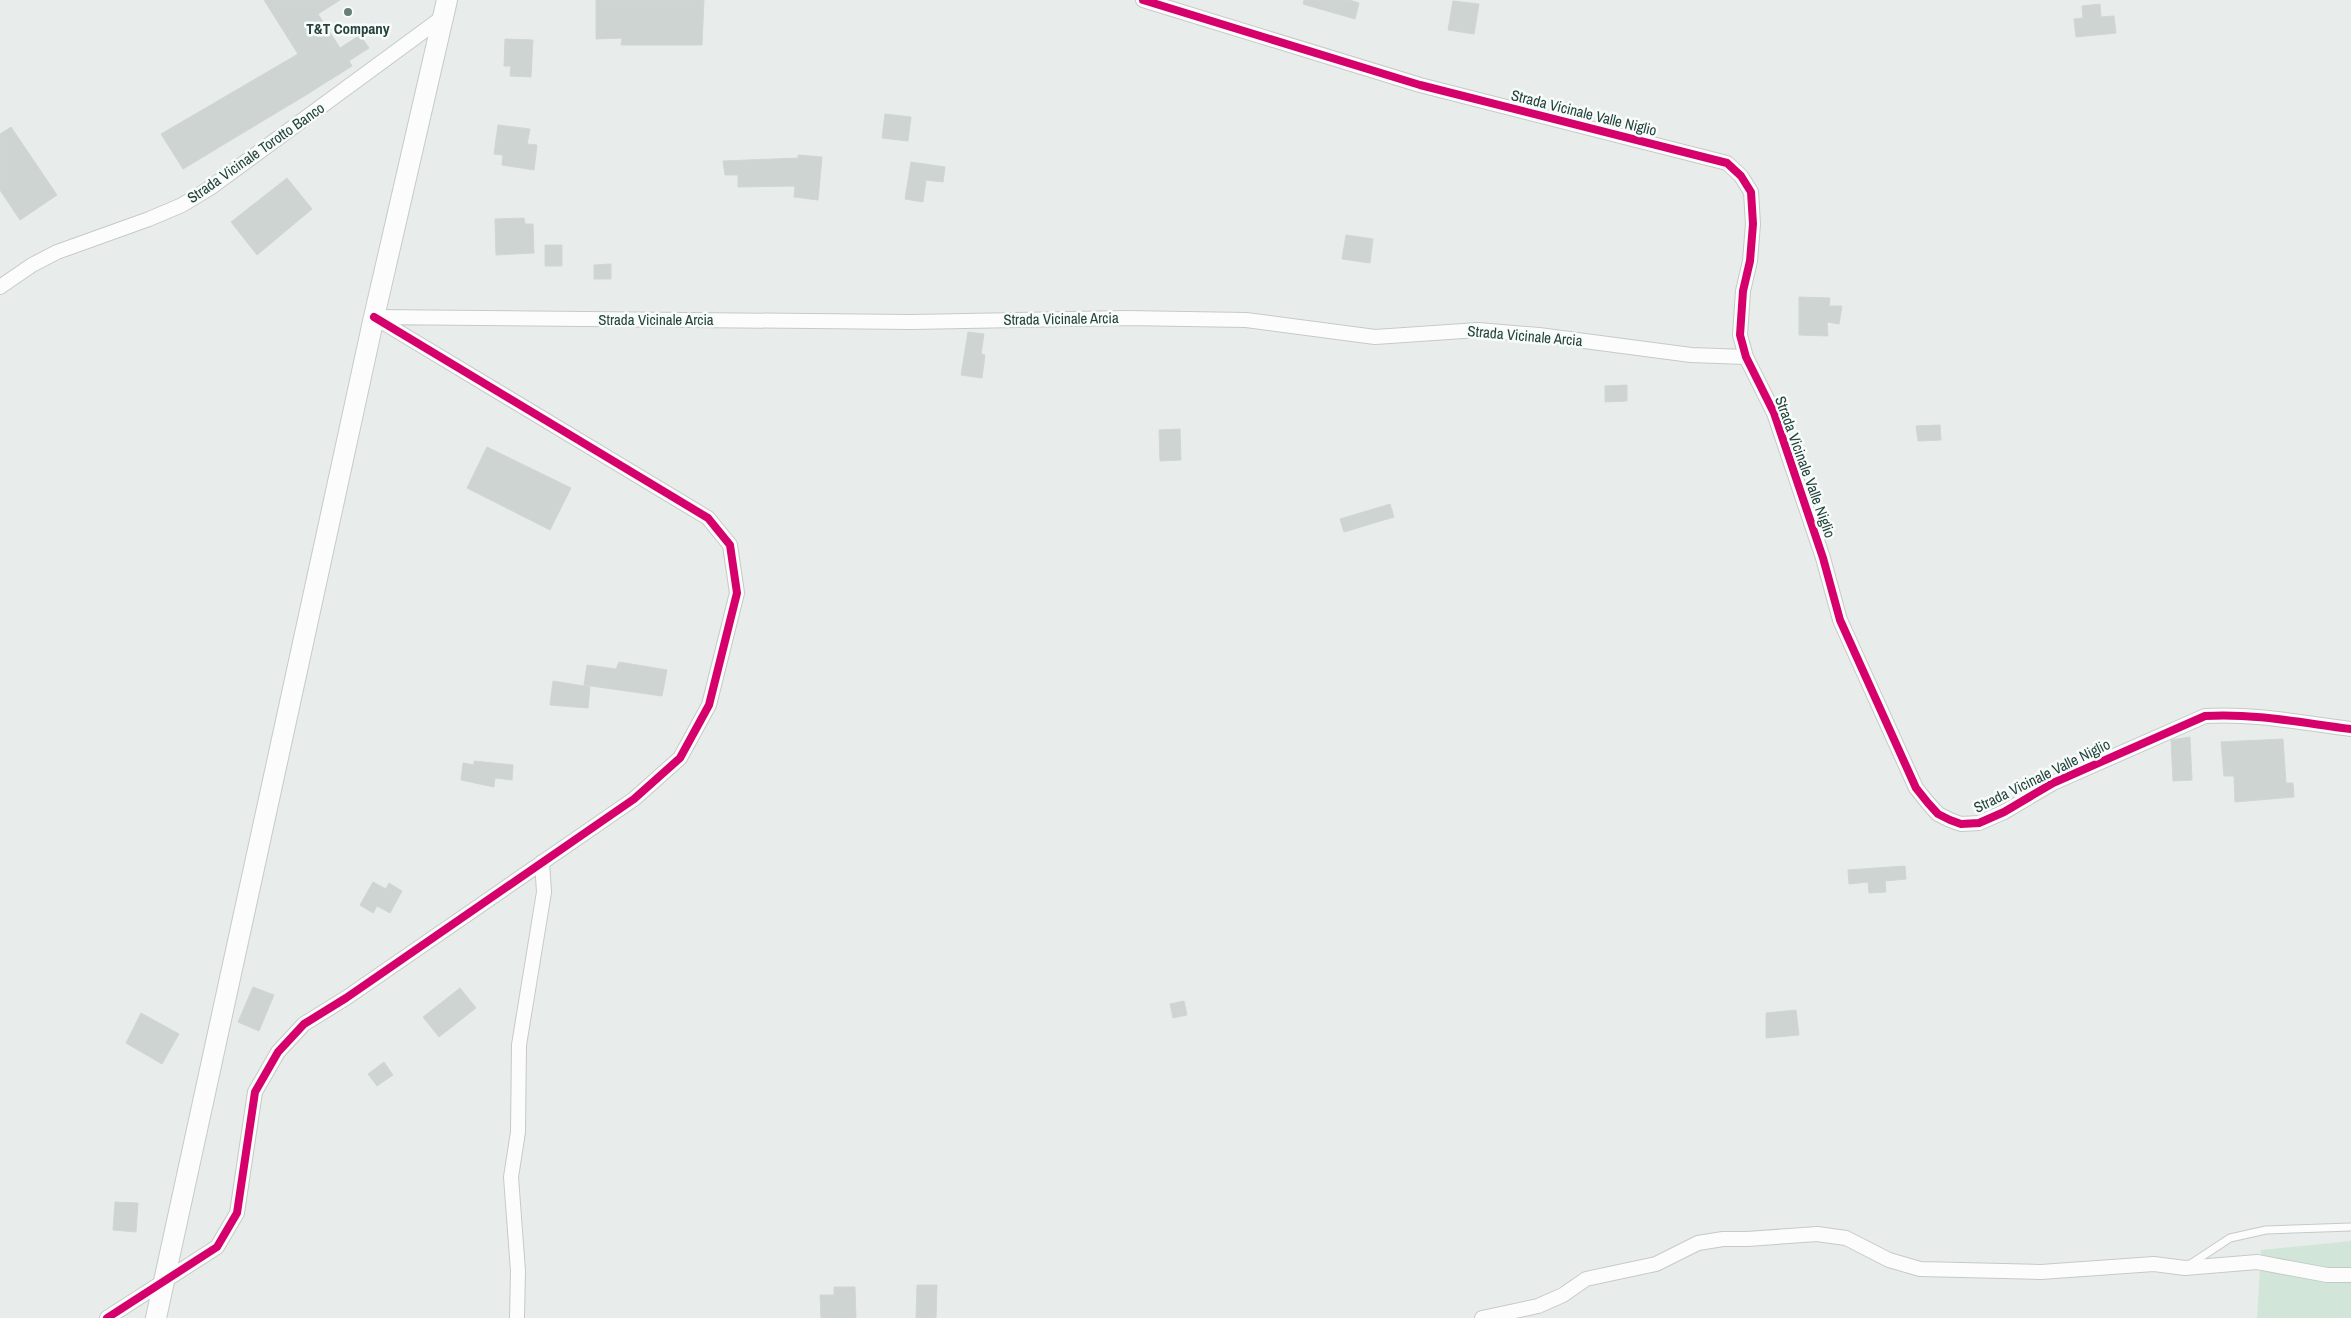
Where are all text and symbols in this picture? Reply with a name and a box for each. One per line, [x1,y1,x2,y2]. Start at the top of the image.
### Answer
marker: T&T Company [342,6,354,18]
place label: T&T Company [306,18,390,39]
street label: Strada Vicinale Valle Niglio [1509,84,1659,141]
street label: Strada Vicinale Torotto Banco [183,97,329,208]
street label: Strada Vicinale Arcia [1003,307,1119,330]
street label: Strada Vicinale Arcia [598,309,714,330]
street label: Strada Vicinale Arcia [1467,320,1584,351]
street label: Strada Vicinale Valle Niglio [1770,393,1841,541]
street label: Strada Vicinale Valle Niglio [1970,733,2114,818]

